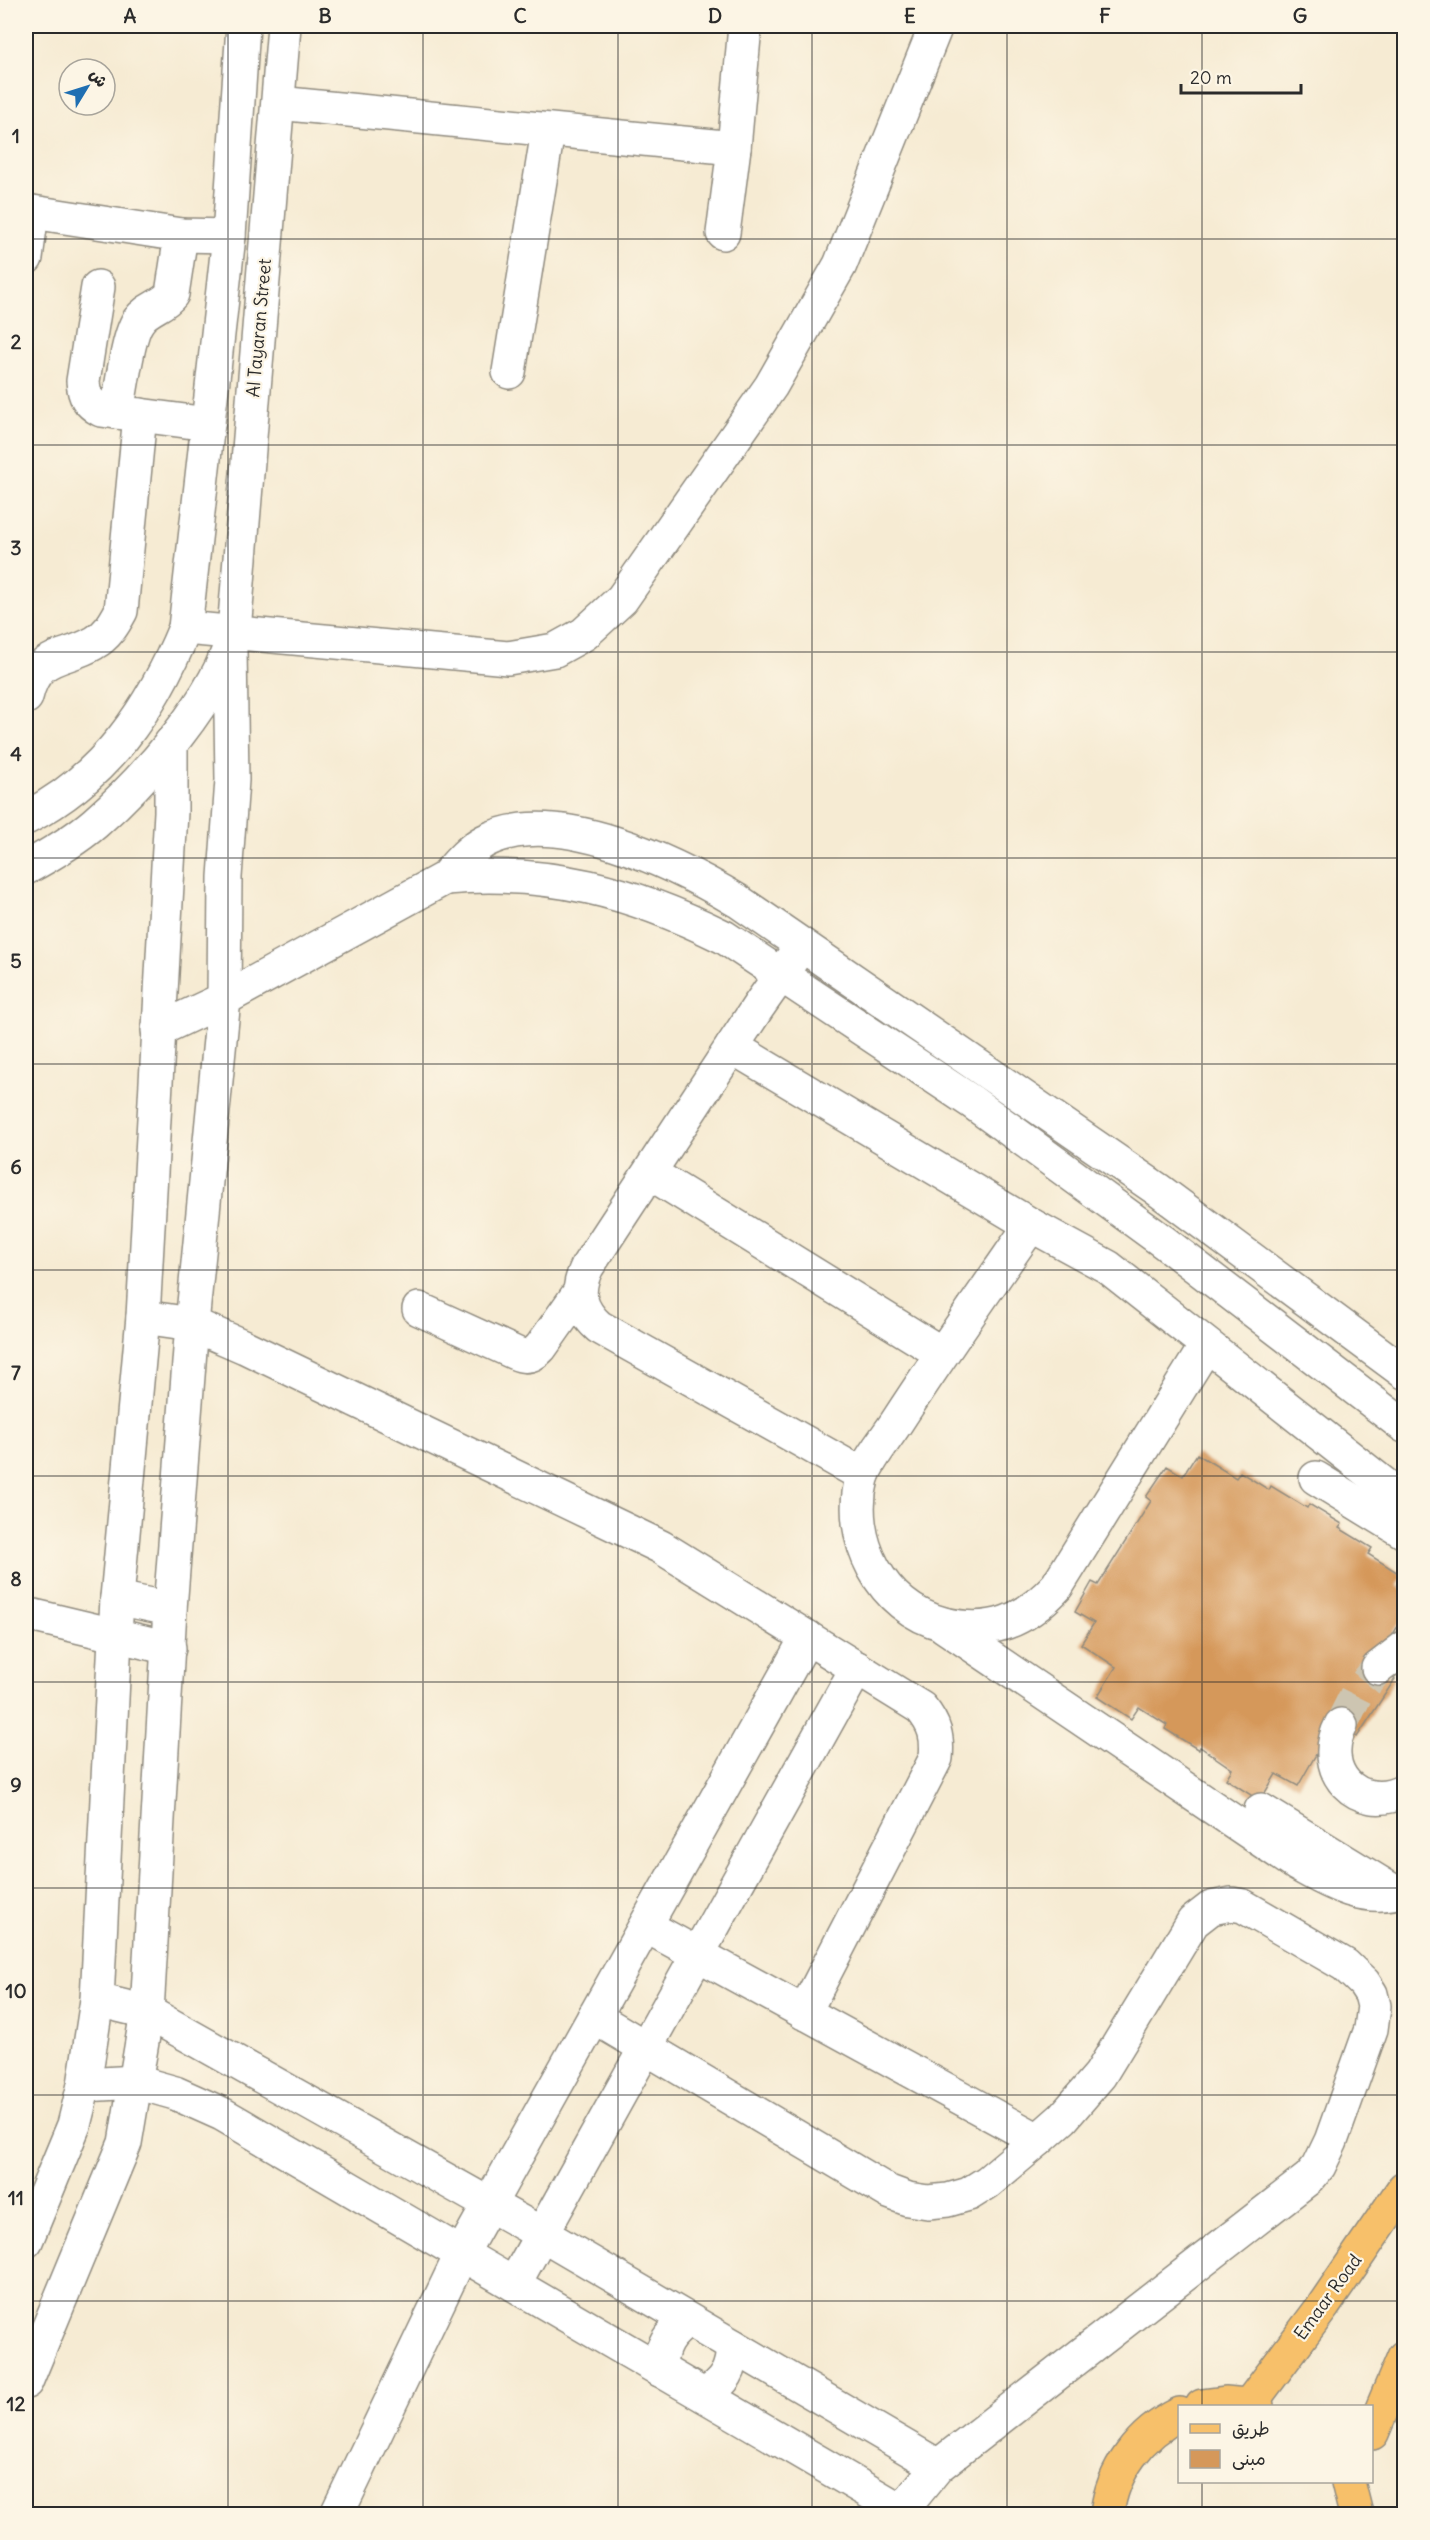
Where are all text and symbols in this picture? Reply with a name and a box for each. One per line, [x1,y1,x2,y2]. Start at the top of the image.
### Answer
text: A [124,3,137,28]
text: B [318,3,332,28]
text: C [513,3,527,28]
text: D [708,3,722,28]
text: E [904,3,916,28]
text: F [1099,3,1111,28]
text: G [1293,3,1307,28]
north arrow [57,57,117,117]
scale bar [1181,57,1301,95]
text: ش [86,65,112,91]
text: 20 m [1190,66,1232,89]
text: 1 [12,123,20,148]
street label: Al Tayaran Street [241,258,276,398]
text: 2 [11,329,22,354]
text: 3 [10,535,22,560]
text: 4 [10,741,22,766]
text: 5 [10,948,22,973]
text: 6 [10,1154,22,1179]
text: 7 [11,1360,21,1385]
text: 8 [10,1566,22,1591]
text: 9 [10,1772,22,1797]
text: 10 [5,1978,27,2003]
text: 11 [8,2185,24,2210]
street label: Emaar Road [1289,2249,1367,2344]
text: 12 [7,2391,25,2416]
legend [1178,2405,1373,2483]
text: طريق [1232,2417,1270,2440]
text: مبنى [1232,2447,1266,2470]

